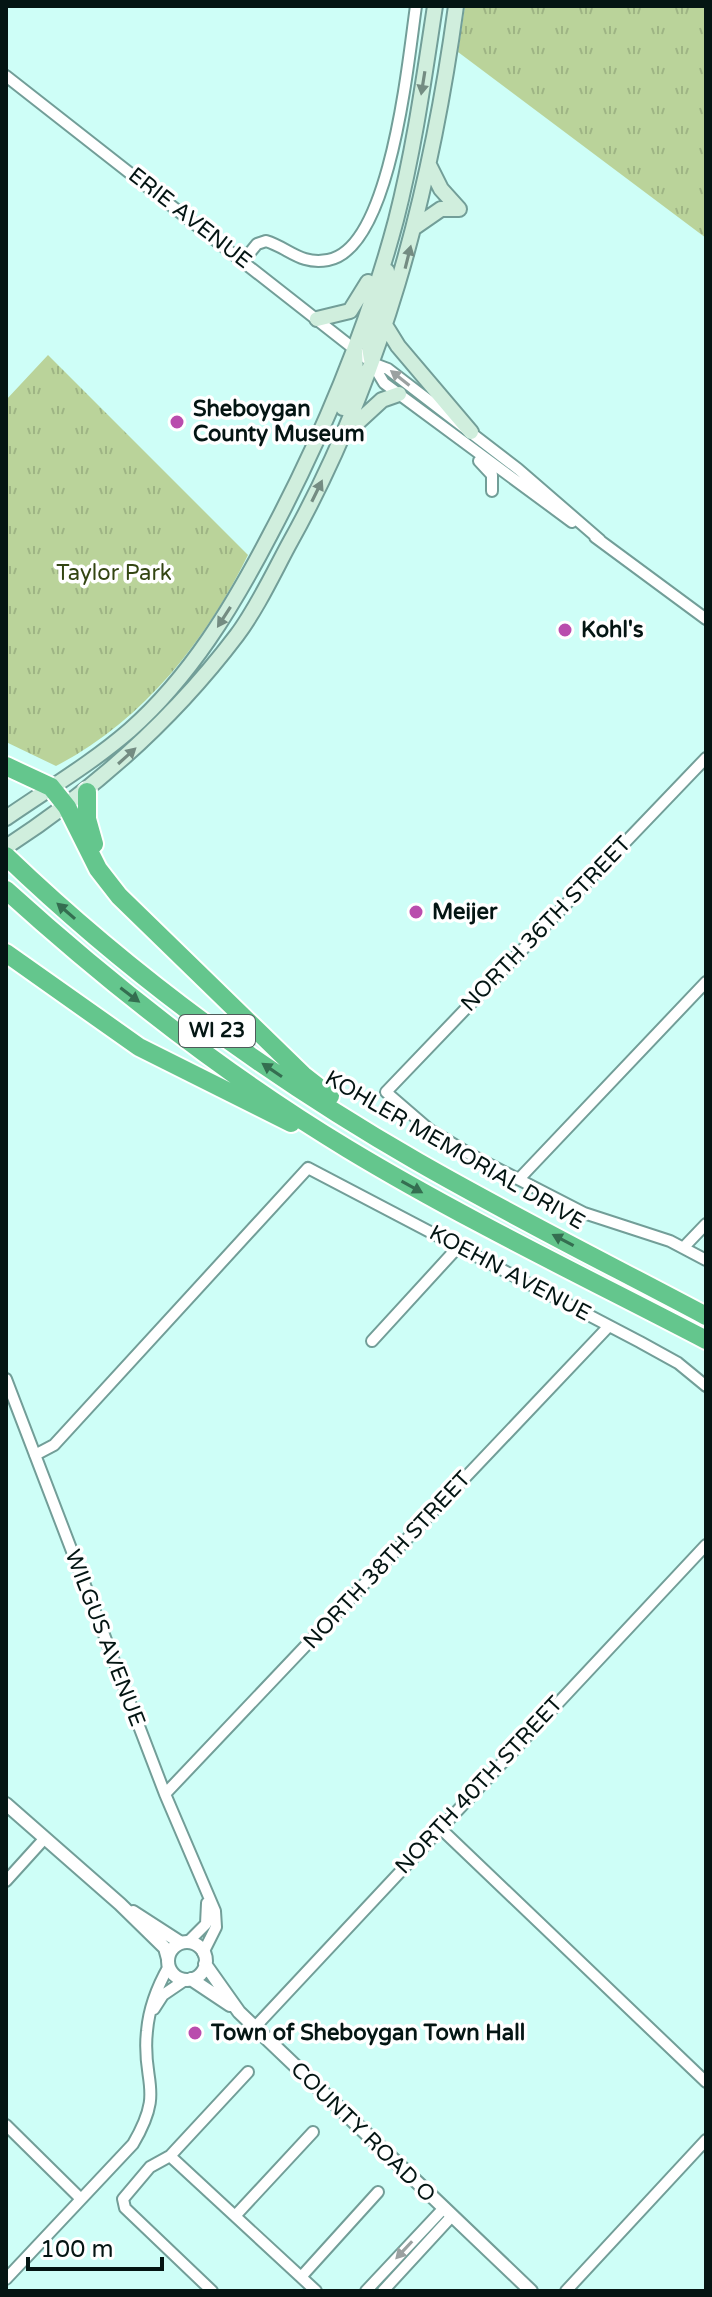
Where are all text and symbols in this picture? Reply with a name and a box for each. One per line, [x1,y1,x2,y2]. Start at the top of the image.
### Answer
one-way arrow [416,71,429,96]
street label: ERIE AVENUE [123,162,257,274]
one-way arrow [402,244,414,269]
one-way arrow [390,370,410,386]
place label: Sheboygan County Museum [193,396,365,447]
marker: Sheboygan County Museum [168,413,186,431]
one-way arrow [310,480,324,503]
park label: Taylor Park [56,560,172,586]
one-way arrow [217,607,232,628]
place label: Kohl's [581,617,644,643]
marker: Kohl's [556,621,574,639]
one-way arrow [117,748,136,766]
street label: NORTH 36TH STREET [456,831,637,1017]
place label: Meijer [432,899,498,925]
one-way arrow [57,903,77,920]
marker: Meijer [407,903,425,921]
one-way arrow [119,986,140,1002]
road number: WI 23 [179,1015,255,1047]
one-way arrow [261,1063,282,1078]
street label: KOHLER MEMORIAL DRIVE [321,1065,589,1235]
one-way arrow [401,1180,424,1193]
street label: KOEHN AVENUE [425,1219,595,1327]
one-way arrow [551,1233,574,1246]
street label: NORTH 38TH STREET [298,1465,477,1654]
street label: WILGUS AVENUE [59,1546,151,1730]
street label: NORTH 40TH STREET [390,1690,569,1879]
place label: Town of Sheboygan Town Hall [210,2020,525,2046]
marker: Town of Sheboygan Town Hall [186,2024,204,2042]
street label: COUNTY ROAD O [285,2056,441,2208]
scale bar [28,2221,162,2271]
text: 100 m [40,2235,114,2264]
one-way arrow [396,2240,414,2259]

